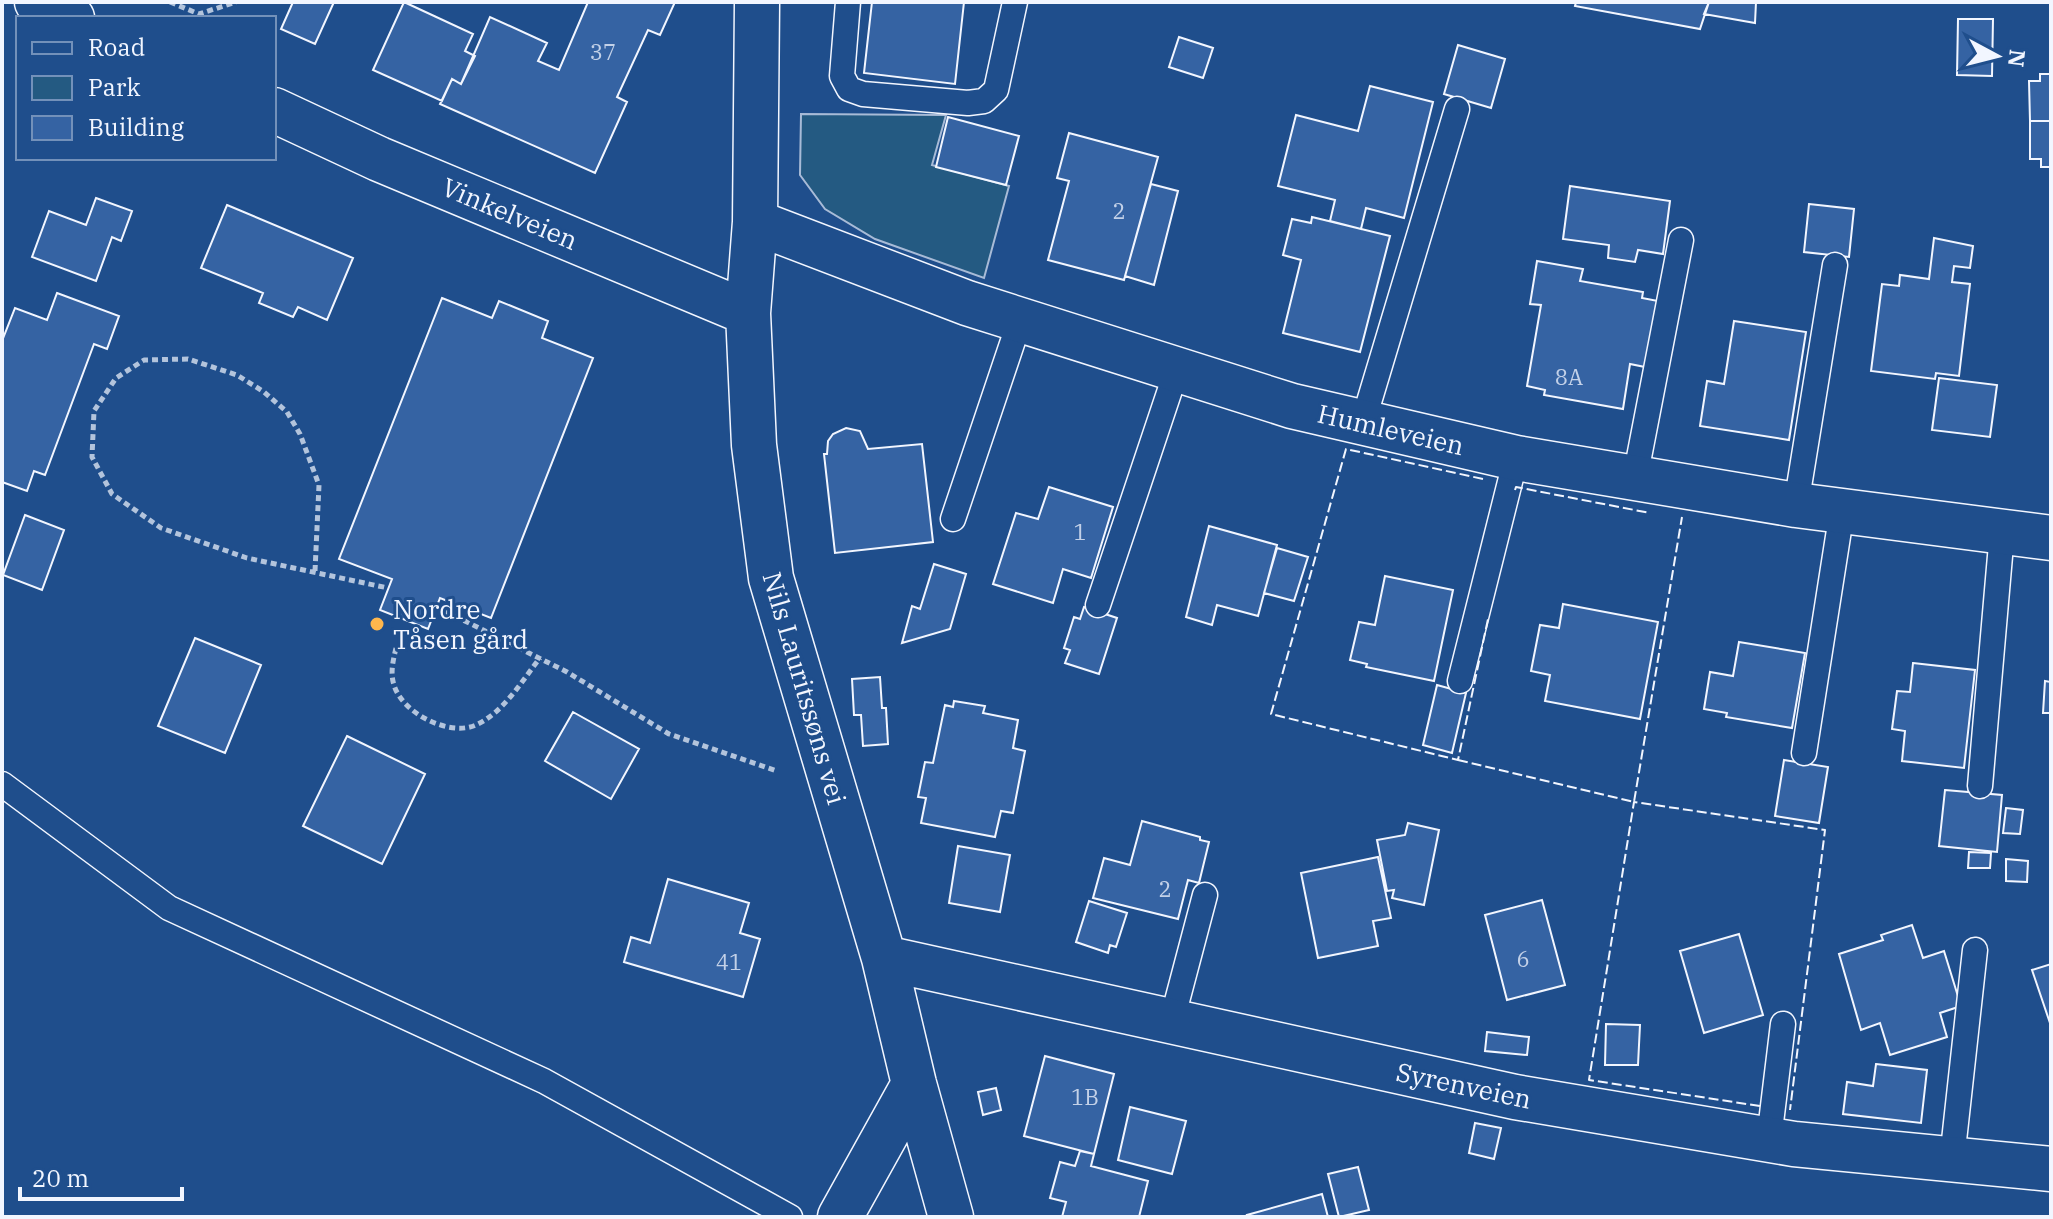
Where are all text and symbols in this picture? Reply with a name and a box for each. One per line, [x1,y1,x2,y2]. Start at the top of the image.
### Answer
legend [16,16,276,160]
north arrow [1957,16,2037,96]
text: Road [88,31,145,63]
house number: 37 [590,37,616,66]
text: N [2002,48,2033,69]
text: Park [88,71,140,103]
text: Building [88,111,184,143]
street label: Vinkelveien [437,169,583,257]
house number: 2 [1112,196,1126,225]
house number: 8A [1555,362,1583,391]
street label: Humleveien [1314,396,1468,462]
house number: 1 [1073,517,1087,546]
street label: Nils Lauritssøns vei [756,568,854,808]
place label: Nordre Tåsen gård [393,592,528,656]
marker: Nordre Tåsen gård [368,615,386,633]
house number: 2 [1158,874,1172,903]
house number: 6 [1516,944,1530,973]
house number: 41 [716,947,742,976]
street label: Syrenveien [1393,1054,1535,1116]
house number: 1B [1071,1082,1099,1111]
scale bar [20,1151,182,1201]
text: 20 m [32,1162,89,1194]

